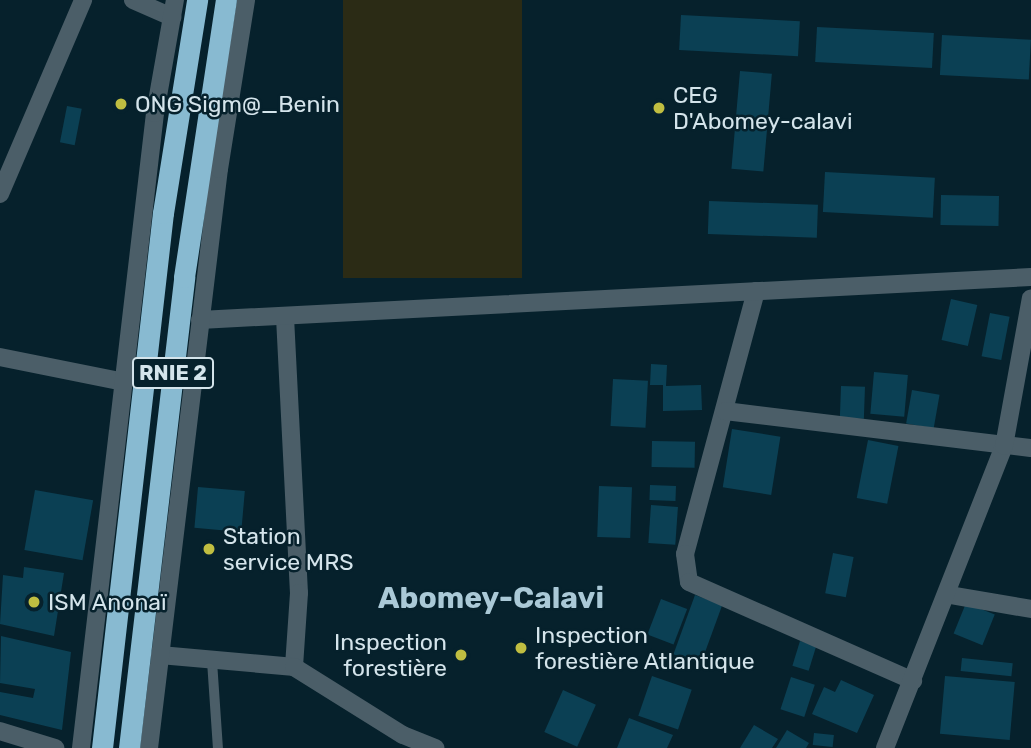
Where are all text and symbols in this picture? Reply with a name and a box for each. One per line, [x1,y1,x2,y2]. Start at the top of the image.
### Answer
place label: CEG D'Abomey-calavi [673,81,853,135]
place label: ONG Sigm@_Benin [135,90,340,118]
marker: ONG Sigm@_Benin [113,96,129,112]
marker: CEG D'Abomey-calavi [651,100,667,116]
road number: RNIE 2 [131,356,215,390]
place label: Station service MRS [223,522,354,576]
marker: Station service MRS [201,541,217,557]
district label: Abomey-Calavi [378,580,604,616]
place label: ISM Anonaï [48,588,167,616]
marker: ISM Anonaï [26,594,42,610]
place label: Inspection forestière Atlantique [535,621,755,675]
place label: Inspection forestière [334,628,447,682]
marker: Inspection forestière Atlantique [513,640,529,656]
marker: Inspection forestière [453,647,469,663]

